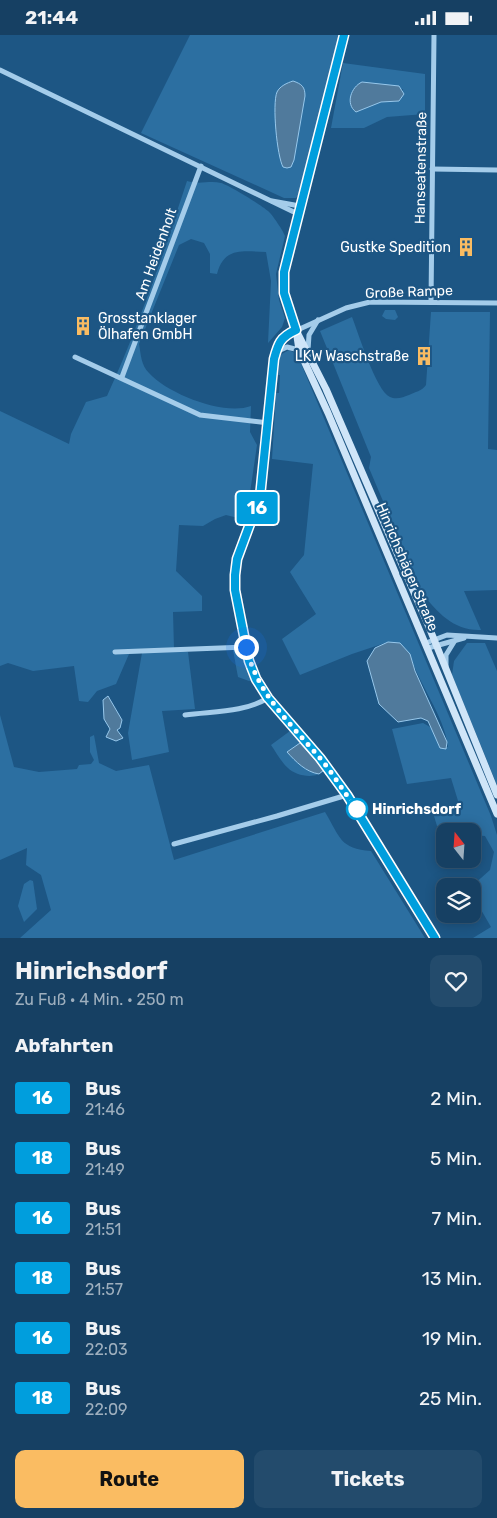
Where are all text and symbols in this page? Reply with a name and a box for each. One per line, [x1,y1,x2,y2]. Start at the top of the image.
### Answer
text: 21:44 [25,6,78,29]
street label: Hanseatenstraße [412,112,430,224]
street label: Am Heidenholt [131,205,181,302]
building icon: Gustke Spedition [455,236,477,258]
place label: Gustke Spedition [340,239,451,256]
street label: Große Rampe [365,282,453,302]
place label: Grosstanklager Ölhafen GmbH [98,310,197,343]
building icon: Grosstanklager Ölhafen GmbH [72,315,94,337]
building icon: LKW Waschstraße [413,345,435,367]
place label: LKW Waschstraße [295,348,409,365]
line badge: 16 [234,492,280,524]
text: 16 [247,497,267,519]
street label: Hinrichshäger Straße [372,500,442,634]
your location [234,635,259,660]
marker: Hinrichsdorf [346,798,368,820]
place label: Hinrichsdorf [372,801,462,818]
north arrow [436,823,481,867]
map controls [436,823,481,923]
button: layers [436,878,481,923]
button: heart [430,955,482,1007]
text: Hinrichsdorf [15,957,167,985]
text: Zu Fuß · 4 Min. · 250 m [15,990,184,1009]
text: Abfahrten [15,1034,113,1057]
text: Bus [85,1077,121,1100]
text: 16 [32,1087,53,1109]
text: 2 Min. [430,1087,482,1110]
text: 21:46 [85,1100,125,1119]
text: Bus [85,1137,121,1160]
text: 18 [32,1147,53,1169]
text: 5 Min. [430,1147,482,1170]
text: 21:49 [85,1160,125,1179]
text: Bus [85,1197,121,1220]
text: 16 [32,1207,53,1229]
text: 7 Min. [432,1207,482,1230]
text: 21:51 [85,1220,121,1239]
text: Bus [85,1257,121,1280]
text: 18 [32,1267,53,1289]
text: 13 Min. [422,1267,482,1290]
text: 21:57 [85,1280,123,1299]
text: Bus [85,1317,121,1340]
text: 16 [32,1327,53,1349]
text: 19 Min. [422,1327,482,1350]
text: 22:03 [85,1340,128,1359]
text: Bus [85,1377,121,1400]
text: 18 [32,1387,53,1409]
text: 25 Min. [419,1387,482,1410]
text: 22:09 [85,1400,128,1419]
button: Route [15,1450,244,1508]
button: Tickets [254,1450,482,1508]

